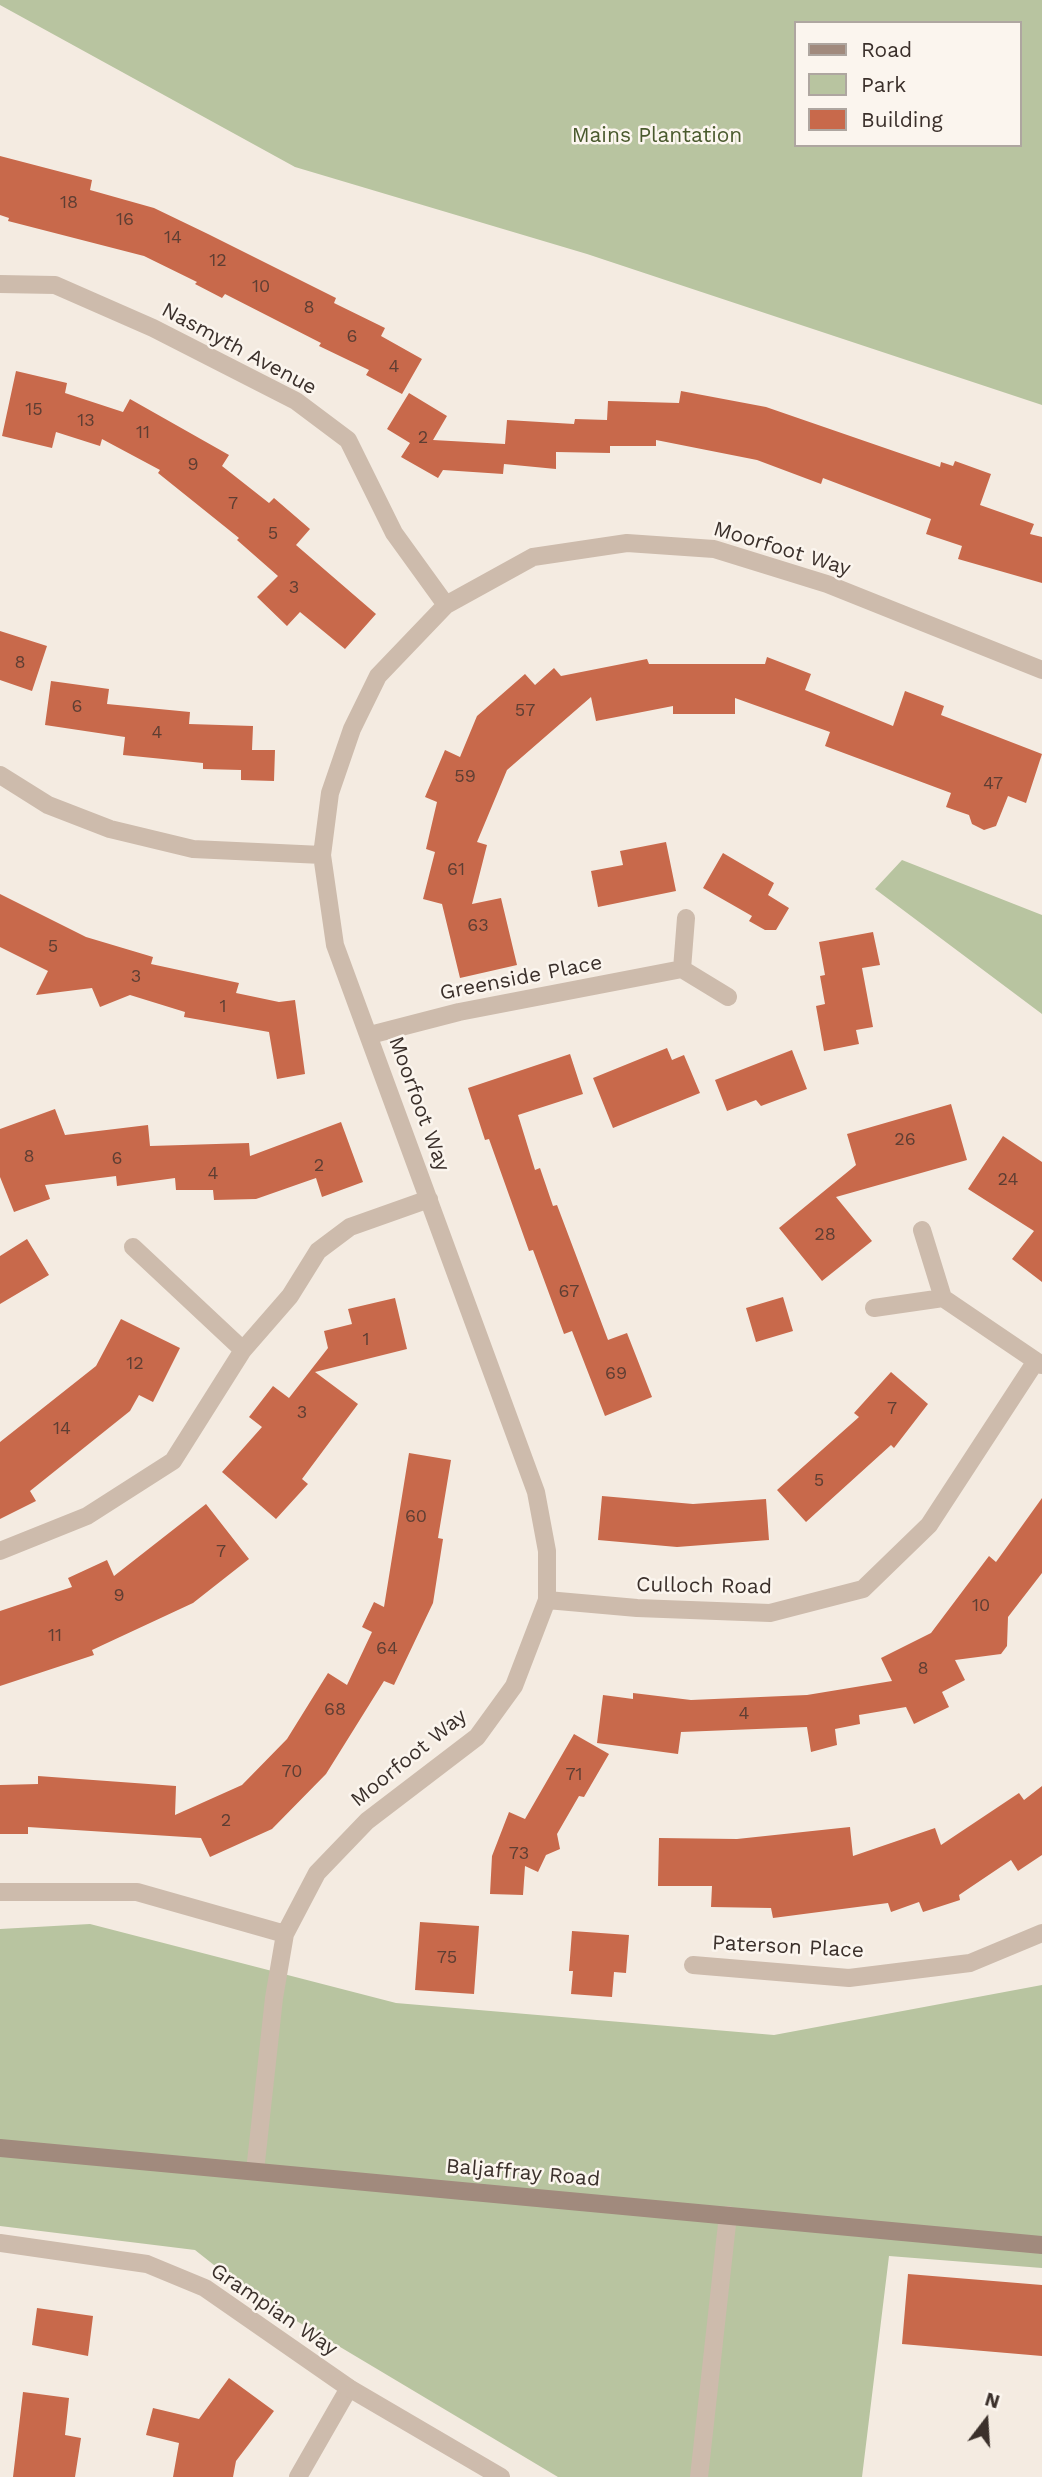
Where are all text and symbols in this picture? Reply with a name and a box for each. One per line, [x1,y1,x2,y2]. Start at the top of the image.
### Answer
legend [794,21,1021,147]
text: Road [861,37,912,62]
text: Park [861,72,906,97]
text: Building [861,107,943,132]
park label: Mains Plantation [572,123,742,149]
house number: 18 [60,192,78,214]
house number: 16 [116,209,134,231]
house number: 14 [164,227,182,249]
house number: 12 [209,250,227,272]
house number: 10 [252,276,270,298]
street label: Nasmyth Avenue [157,297,321,401]
house number: 8 [303,297,315,319]
house number: 6 [347,326,357,348]
house number: 4 [389,356,399,378]
house number: 15 [25,399,43,421]
house number: 13 [77,410,95,432]
house number: 11 [136,422,150,444]
house number: 2 [418,427,428,449]
house number: 9 [187,454,199,476]
house number: 7 [228,493,238,515]
street label: Moorfoot Way [710,516,854,582]
house number: 5 [268,523,278,545]
house number: 3 [289,577,299,599]
house number: 8 [14,652,26,674]
house number: 6 [72,696,82,718]
house number: 57 [515,700,535,722]
house number: 4 [152,722,162,744]
house number: 59 [454,766,476,788]
house number: 47 [983,773,1003,795]
house number: 61 [447,859,465,881]
house number: 63 [467,915,489,937]
house number: 5 [48,936,58,958]
street label: Greenside Place [438,950,604,1006]
house number: 3 [131,966,141,988]
house number: 1 [219,996,227,1018]
street label: Moorfoot Way [383,1033,455,1175]
house number: 26 [894,1129,916,1151]
house number: 8 [23,1146,35,1168]
house number: 6 [112,1148,122,1170]
house number: 2 [314,1155,324,1177]
house number: 4 [208,1163,218,1185]
house number: 24 [998,1169,1018,1191]
house number: 28 [814,1224,836,1246]
house number: 67 [559,1281,579,1303]
house number: 1 [362,1329,370,1351]
house number: 12 [126,1353,144,1375]
house number: 69 [605,1363,627,1385]
house number: 7 [887,1398,897,1420]
house number: 3 [297,1402,307,1424]
house number: 14 [53,1418,71,1440]
house number: 5 [814,1470,824,1492]
house number: 60 [405,1506,427,1528]
house number: 7 [216,1541,226,1563]
street label: Culloch Road [636,1572,772,1600]
house number: 9 [113,1585,125,1607]
house number: 10 [972,1595,990,1617]
house number: 11 [48,1625,62,1647]
house number: 64 [376,1638,398,1660]
house number: 8 [917,1658,929,1680]
house number: 68 [324,1699,346,1721]
house number: 4 [739,1703,749,1725]
street label: Moorfoot Way [346,1704,472,1812]
house number: 70 [282,1761,302,1783]
house number: 71 [565,1764,583,1786]
house number: 2 [221,1810,231,1832]
house number: 73 [509,1843,529,1865]
street label: Paterson Place [711,1930,865,1964]
house number: 75 [437,1947,457,1969]
street label: Baljaffray Road [445,2154,601,2192]
street label: Grampian Way [206,2258,342,2362]
north arrow [951,2386,1021,2456]
text: N [982,2387,1002,2413]

